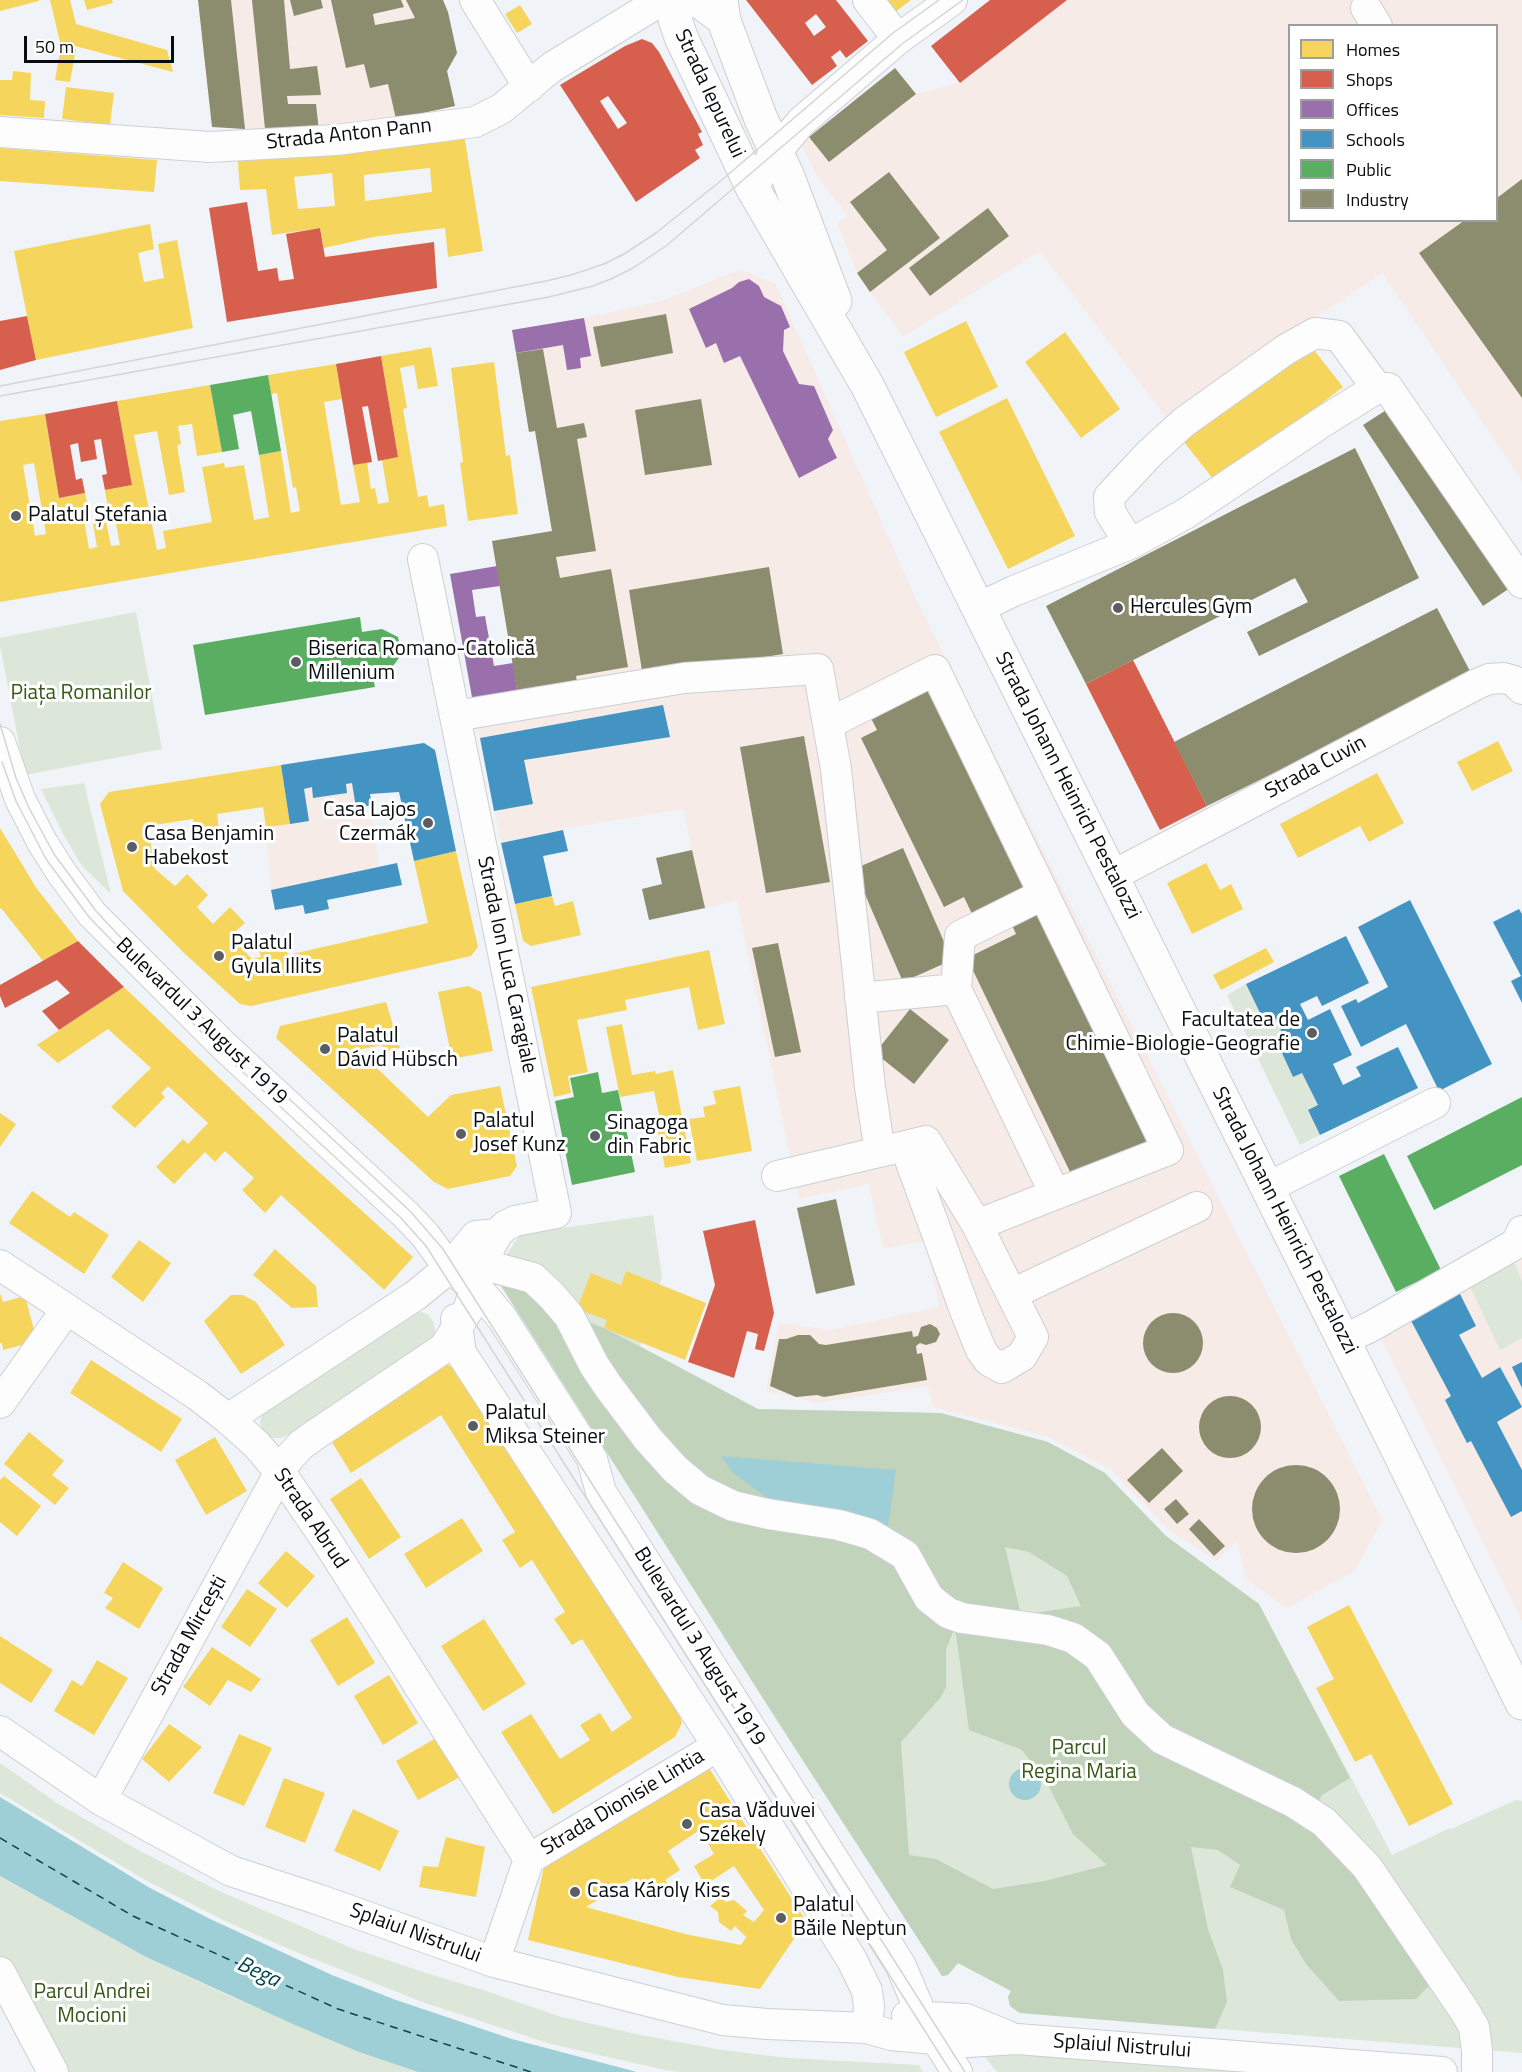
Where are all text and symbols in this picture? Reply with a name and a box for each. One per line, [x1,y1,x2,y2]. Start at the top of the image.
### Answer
scale bar [27,24,177,62]
legend [1288,24,1498,222]
street label: Strada Iepurelui [668,26,750,162]
text: 50 m [35,33,74,60]
text: Homes [1346,36,1400,63]
text: Shops [1346,66,1393,93]
text: Offices [1346,96,1399,123]
street label: Strada Anton Pann [265,114,433,156]
text: Schools [1346,126,1405,153]
text: Public [1346,156,1392,183]
text: Industry [1346,186,1409,213]
place label: Palatul Ștefania [28,503,167,529]
marker: Palatul Ștefania [9,509,23,523]
place label: Hercules Gym [1130,595,1252,621]
marker: Hercules Gym [1111,601,1125,615]
place label: Biserica Romano-Catolică Millenium [308,637,535,687]
street label: Strada Johann Heinrich Pestalozzi [989,648,1145,924]
marker: Biserica Romano-Catolică Millenium [289,655,303,669]
park label: Piața Romanilor [10,681,152,707]
street label: Strada Cuvin [1261,731,1371,805]
place label: Casa Lajos Czermák [323,798,416,848]
marker: Casa Lajos Czermák [421,816,435,830]
place label: Casa Benjamin Habekost [144,822,274,872]
marker: Casa Benjamin Habekost [125,840,139,854]
street label: Strada Ion Luca Caragiale [471,854,541,1076]
place label: Palatul Gyula Illits [231,931,322,981]
street label: Bulevardul 3 August 1919 [110,933,292,1111]
marker: Palatul Gyula Illits [212,949,226,963]
place label: Facultatea de Chimie-Biologie-Geografie [1066,1008,1300,1058]
place label: Palatul Dávid Hübsch [337,1024,458,1074]
marker: Facultatea de Chimie-Biologie-Geografie [1305,1026,1319,1040]
marker: Palatul Dávid Hübsch [318,1042,332,1056]
street label: Strada Johann Heinrich Pestalozzi [1206,1083,1362,1359]
place label: Palatul Josef Kunz [473,1109,566,1159]
place label: Sinagoga din Fabric [607,1111,692,1161]
marker: Palatul Josef Kunz [454,1127,468,1141]
marker: Sinagoga din Fabric [588,1129,602,1143]
place label: Palatul Miksa Steiner [485,1401,605,1451]
marker: Palatul Miksa Steiner [466,1419,480,1433]
street label: Strada Abrud [267,1464,353,1574]
street label: Bulevardul 3 August 1919 [628,1543,770,1751]
street label: Strada Mircești [147,1572,233,1700]
park label: Parcul Regina Maria [1021,1736,1137,1786]
street label: Strada Dionisie Lintia [537,1744,709,1862]
place label: Casa Văduvei Székely [699,1799,815,1849]
marker: Casa Văduvei Székely [680,1817,694,1831]
place label: Casa Károly Kiss [587,1879,730,1905]
marker: Casa Károly Kiss [568,1885,582,1899]
place label: Palatul Băile Neptun [793,1893,907,1943]
street label: Splaiul Nistrului [346,1899,484,1969]
marker: Palatul Băile Neptun [774,1911,788,1925]
water label: Bega [232,1952,284,1994]
park label: Parcul Andrei Mocioni [34,1980,150,2030]
street label: Splaiul Nistrului [1052,2030,1192,2064]

